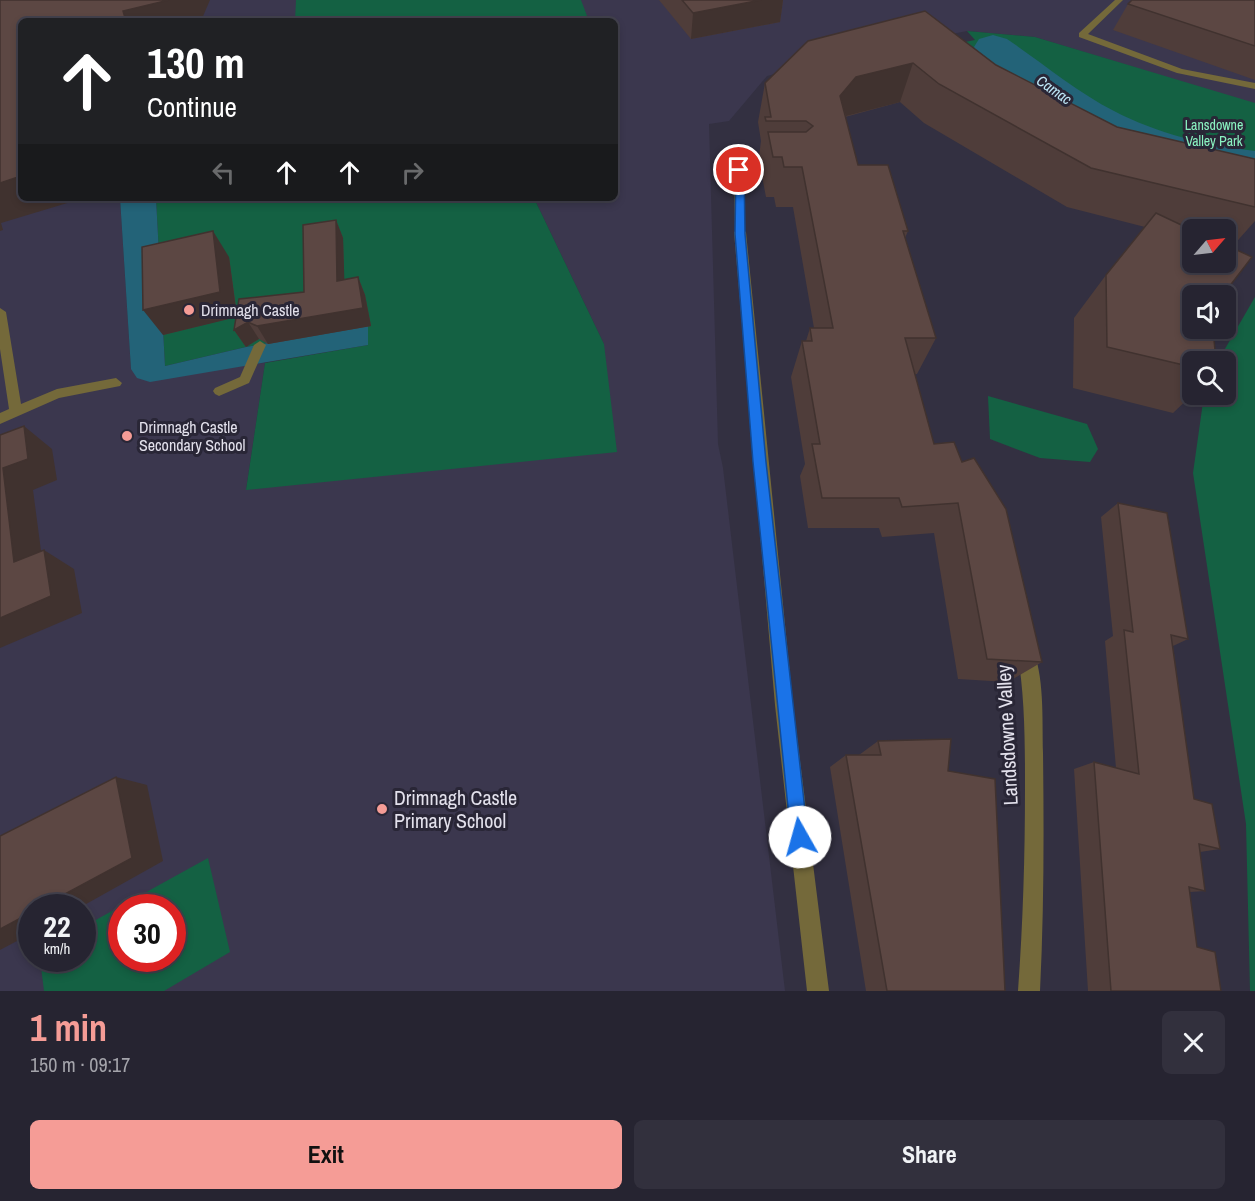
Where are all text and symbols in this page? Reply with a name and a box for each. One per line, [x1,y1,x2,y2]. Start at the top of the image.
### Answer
text: 130 m [147,35,245,91]
icon: ahead [48,42,126,120]
water label: Camac [1032,70,1076,109]
text: Continue [147,89,237,125]
park label: Lansdowne Valley Park [1185,116,1243,150]
pin [713,144,764,195]
icon: arrive [722,153,755,186]
icon: left [207,156,240,189]
icon: ahead [270,156,303,189]
icon: ahead [333,156,366,189]
icon: right [396,156,429,189]
north arrow [1182,219,1236,273]
map controls [1182,219,1236,405]
button: sound [1182,285,1236,339]
place label: Drimnagh Castle [201,299,299,321]
marker: Drimnagh Castle [182,303,196,317]
button: search [1182,351,1236,405]
place label: Drimnagh Castle Secondary School [139,416,246,456]
marker: Drimnagh Castle Secondary School [120,429,134,443]
street label: Landsdowne Valley [989,663,1024,806]
place label: Drimnagh Castle Primary School [394,784,517,834]
marker: Drimnagh Castle Primary School [375,802,389,816]
position arrow [768,805,832,869]
speed limit sign: 30 [108,894,186,972]
text: 22 [43,906,71,946]
text: km/h [44,938,70,959]
text: 1 min [30,1004,107,1052]
button: close [1162,1011,1225,1074]
text: 150 m · 09:17 [30,1051,130,1078]
button: Exit [30,1120,622,1189]
button: Share [634,1120,1225,1189]

